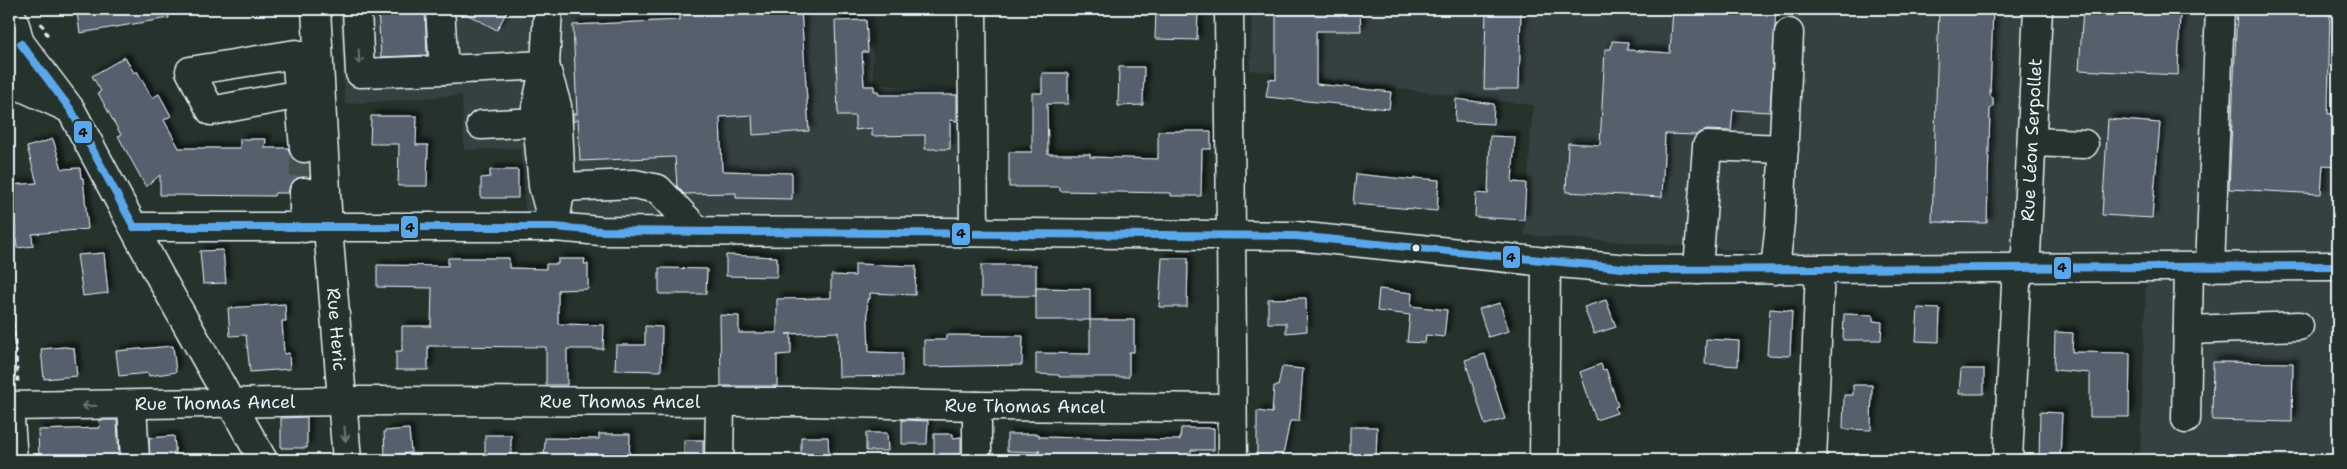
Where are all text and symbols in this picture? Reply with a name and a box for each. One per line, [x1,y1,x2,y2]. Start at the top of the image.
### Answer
one-way arrow [355,49,364,65]
street label: Rue Léon Serpollet [2016,58,2048,222]
line badge: 4 [73,120,93,144]
text: 4 [78,123,88,141]
line badge: 4 [400,215,419,239]
text: 4 [405,218,415,236]
line badge: 4 [951,222,971,246]
text: 4 [956,224,966,242]
unlabelled marker [1411,243,1421,253]
line badge: 4 [1502,245,1521,269]
text: 4 [1506,248,1516,266]
line badge: 4 [2053,256,2072,280]
text: 4 [2057,258,2067,276]
street label: Rue Heric [321,287,352,372]
street label: Rue Thomas Ancel [540,389,701,414]
street label: Rue Thomas Ancel [134,390,296,416]
street label: Rue Thomas Ancel [944,393,1106,419]
one-way arrow [81,401,98,411]
one-way arrow [341,426,350,442]

